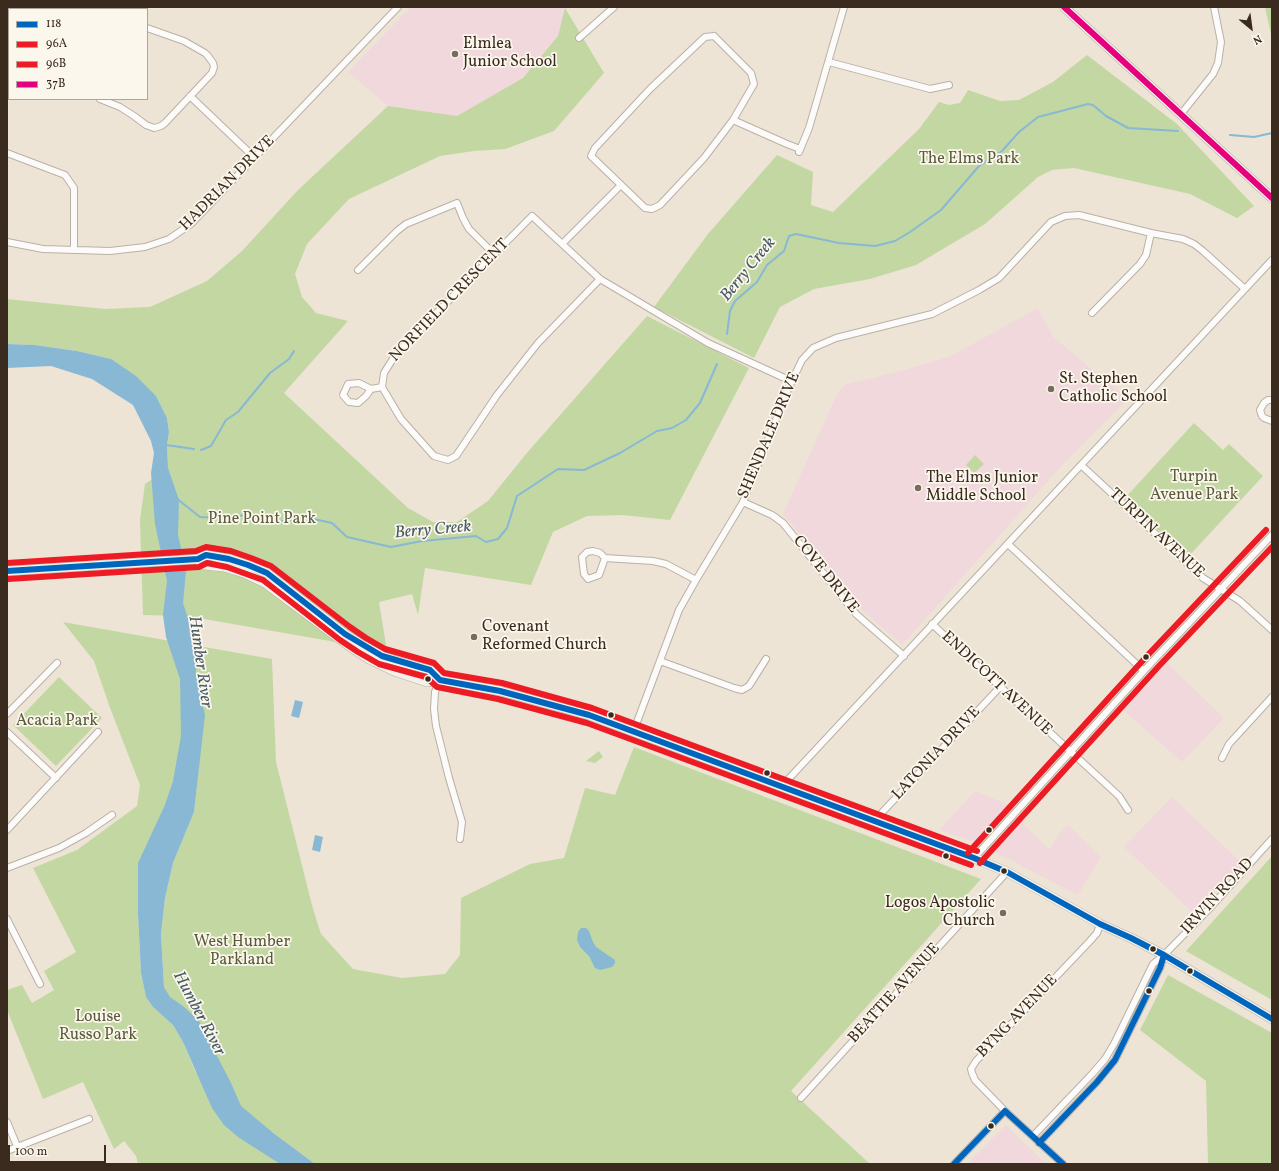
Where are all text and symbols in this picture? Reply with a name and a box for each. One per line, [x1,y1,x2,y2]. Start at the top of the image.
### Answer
legend [8,8,148,100]
north arrow [1231,8,1271,48]
text: 118 [46,16,61,32]
text: N [1250,30,1264,47]
place label: Elmlea Junior School [463,35,557,73]
text: 96A [46,36,67,52]
marker: Elmlea Junior School [450,49,460,59]
text: 96B [46,56,66,72]
text: 37B [46,76,65,92]
street label: HADRIAN DRIVE [176,132,280,236]
park label: The Elms Park [919,150,1019,170]
water label: Berry Creek [717,234,781,306]
street label: NORFIELD CRESCENT [386,235,514,367]
street label: SHENDALE DRIVE [735,370,805,502]
place label: St. Stephen Catholic School [1059,370,1167,408]
marker: St. Stephen Catholic School [1046,384,1056,394]
park label: Turpin Avenue Park [1150,468,1238,506]
place label: The Elms Junior Middle School [926,469,1038,507]
marker: The Elms Junior Middle School [913,483,923,493]
street label: TURPIN AVENUE [1105,485,1207,583]
park label: Pine Point Park [208,510,316,530]
water label: Berry Creek [394,517,472,545]
street label: COVE DRIVE [788,532,862,618]
water label: Humber River [182,615,216,709]
place label: Covenant Reformed Church [482,618,607,656]
street label: ENDICOTT AVENUE [937,628,1055,740]
marker: Covenant Reformed Church [469,632,479,642]
unlabelled marker [1141,652,1151,662]
unlabelled marker [423,674,433,684]
street label: LATONIA DRIVE [889,703,985,805]
unlabelled marker [606,710,616,720]
park label: Acacia Park [16,712,98,732]
unlabelled marker [762,768,772,778]
unlabelled marker [984,825,994,835]
unlabelled marker [941,851,951,861]
street label: IRWIN ROAD [1178,855,1258,939]
unlabelled marker [999,866,1009,876]
place label: Logos Apostolic Church [885,894,995,932]
marker: Logos Apostolic Church [998,908,1008,918]
park label: West Humber Parkland [194,933,290,971]
street label: BEATTIE AVENUE [845,940,945,1048]
unlabelled marker [1148,944,1158,954]
unlabelled marker [1185,966,1195,976]
water label: Humber River [167,968,229,1060]
street label: BYNG AVENUE [974,971,1062,1063]
unlabelled marker [1144,986,1154,996]
park label: Louise Russo Park [59,1008,137,1046]
unlabelled marker [986,1121,996,1131]
scale bar [10,1137,108,1163]
text: 100 m [15,1144,47,1160]

